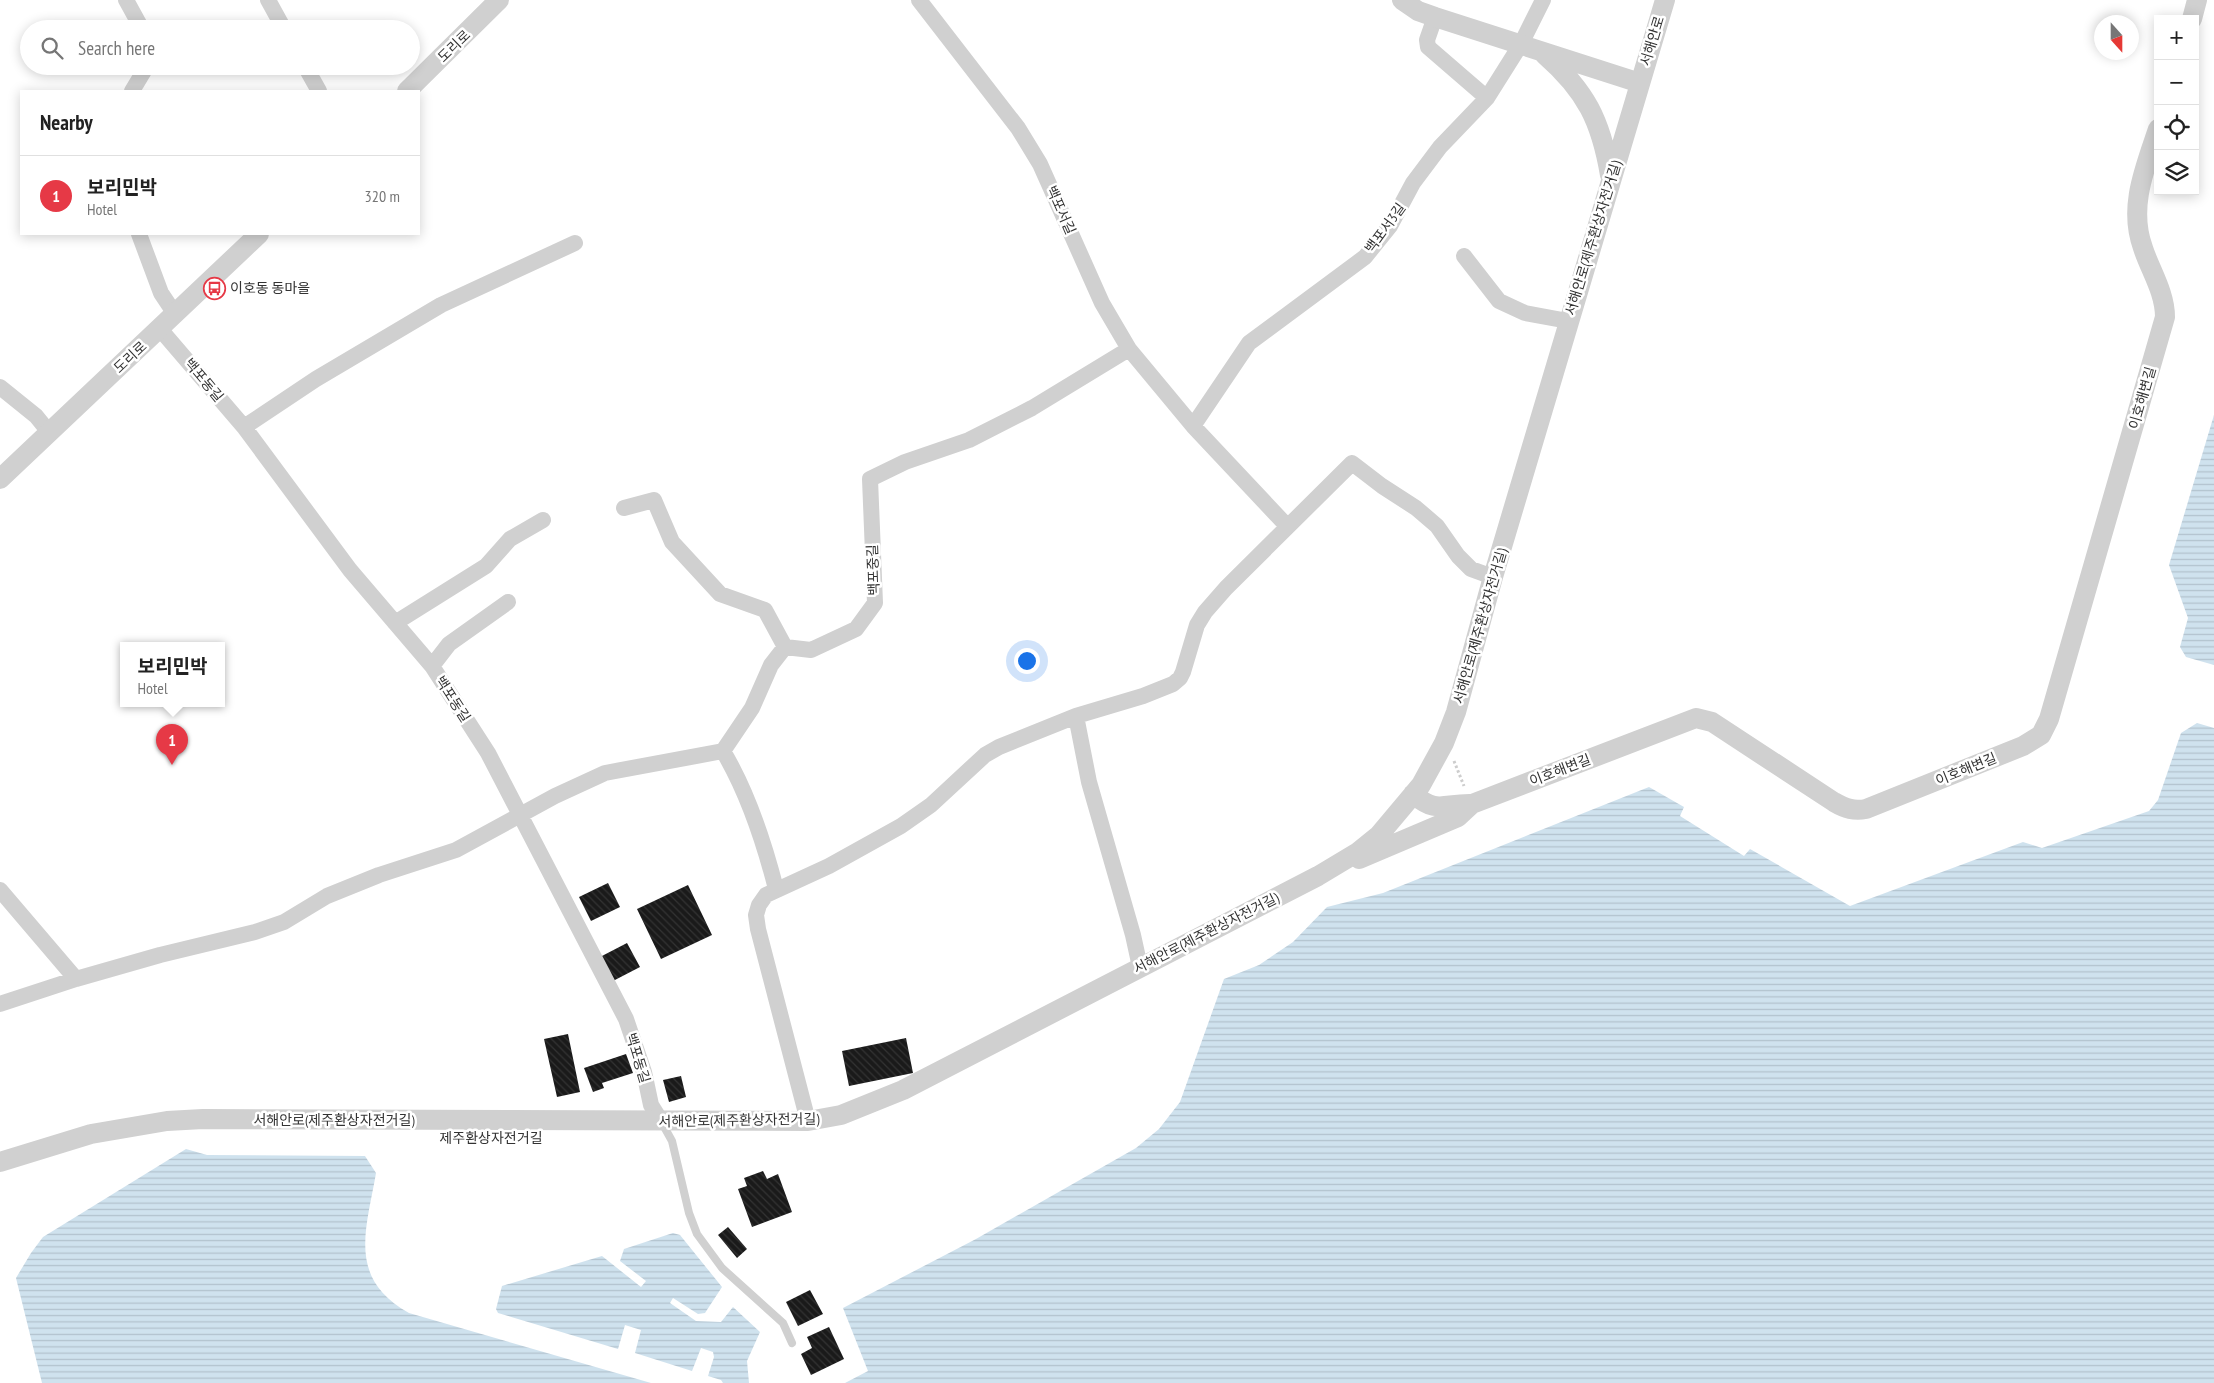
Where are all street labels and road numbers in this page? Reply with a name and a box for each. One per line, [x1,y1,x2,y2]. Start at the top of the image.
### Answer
street label: 서해안로 [1636,14,1668,68]
street label: 도리로 [434,26,474,66]
street label: 서해안로(제주환상자전거길) [1561,158,1625,318]
street label: 백포서길 [1042,183,1080,237]
street label: 백포서3길 [1361,199,1409,257]
street label: 도리로 [110,337,150,377]
street label: 백포동길 [181,354,227,406]
street label: 이호해변길 [2124,365,2160,431]
street label: 백포중길 [863,544,883,596]
street label: 서해안로(제주환상자전거길) [1449,545,1511,706]
street label: 백포동길 [431,672,475,726]
street label: 이호해변길 [1933,749,1999,789]
street label: 이호해변길 [1527,750,1593,790]
street label: 서해안로(제주환상자전거길) [1130,888,1283,978]
street label: 백포동길 [622,1031,654,1085]
street label: 서해안로(제주환상자전거길) [658,1110,820,1130]
street label: 서해안로(제주환상자전거길) [253,1111,415,1129]
street label: 제주환상자전거길 [439,1129,543,1147]

